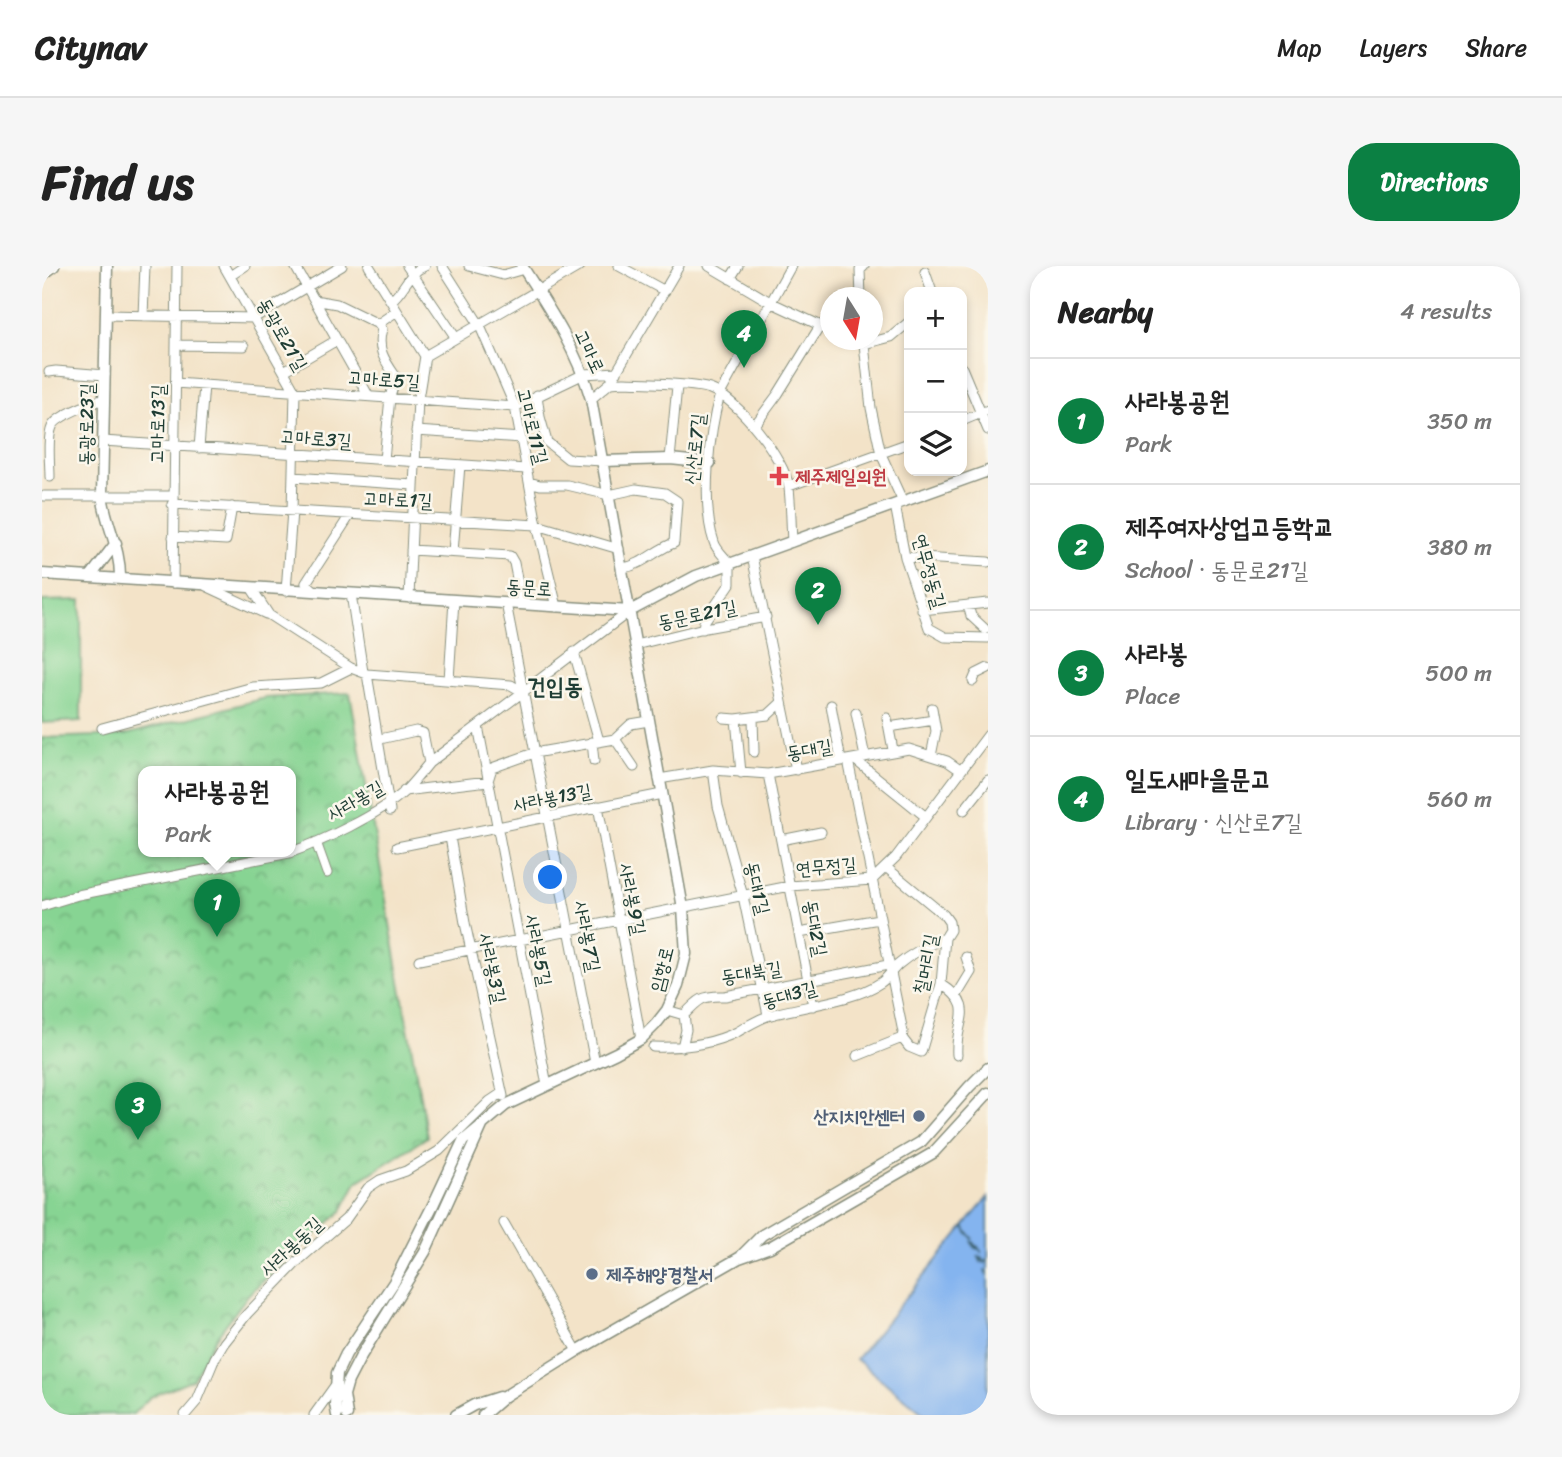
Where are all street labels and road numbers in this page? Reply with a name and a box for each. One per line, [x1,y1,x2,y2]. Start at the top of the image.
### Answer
street label: 동광로21길 [248,291,317,377]
street label: 고마로 [565,323,614,379]
street label: 고마로5길 [347,361,421,398]
street label: 동광로23길 [69,382,104,466]
street label: 고마로13길 [140,384,175,464]
street label: 고마로11길 [507,385,558,468]
street label: 신산로7길 [674,412,715,487]
street label: 고마로3길 [279,420,353,457]
street label: 고마로1길 [363,482,433,517]
street label: 연무정동길 [903,530,956,612]
street label: 동문로 [505,569,553,606]
street label: 동문로21길 [654,590,740,639]
street label: 동대길 [784,729,835,770]
street label: 사라봉길 [321,771,390,830]
street label: 사라봉13길 [510,774,594,821]
street label: 연무정길 [794,847,858,886]
street label: 동대1길 [735,858,780,918]
street label: 사라봉9길 [609,860,656,938]
street label: 동대2길 [794,897,837,959]
street label: 사라봉7길 [564,898,611,975]
street label: 사라봉5길 [515,911,562,989]
street label: 사라봉3길 [469,930,516,1007]
street label: 칠머리길 [903,931,948,997]
street label: 임항로 [640,943,683,995]
street label: 동대북길 [718,951,784,994]
street label: 동대3길 [758,971,821,1018]
street label: 사라봉동길 [252,1208,331,1285]

